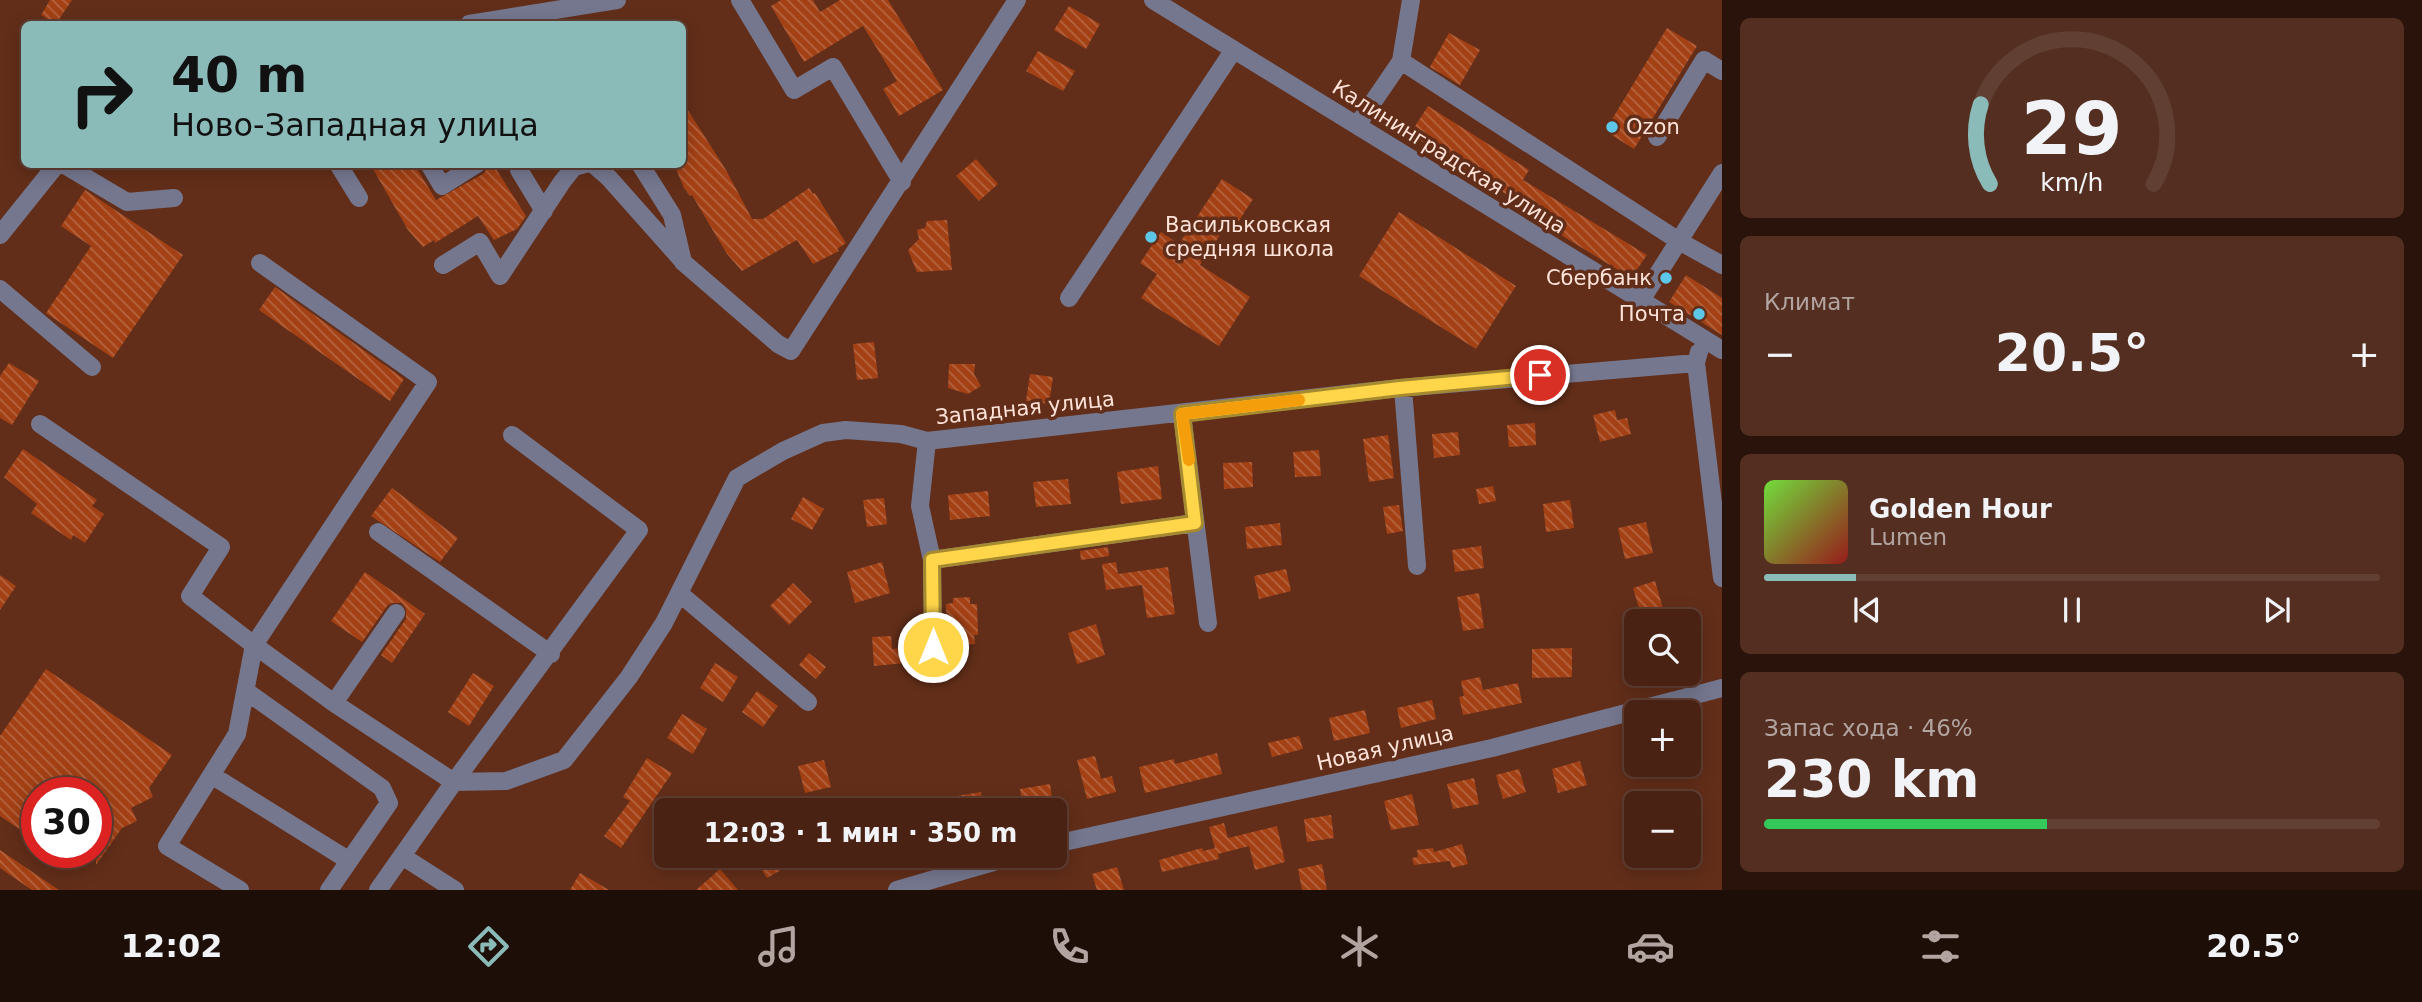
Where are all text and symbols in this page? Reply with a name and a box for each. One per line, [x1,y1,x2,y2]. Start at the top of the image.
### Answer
text: 40 m [171,47,307,104]
icon: right [56,49,147,140]
street label: Калининградская улица [1328,75,1570,239]
text: 29 [2021,86,2123,171]
text: Ново-Западная улица [171,106,539,144]
place label: Ozon [1626,115,1680,139]
marker: Ozon [1604,119,1620,135]
text: km/h [2040,168,2104,197]
place label: Васильковская средняя школа [1165,213,1334,261]
marker: Васильковская средняя школа [1143,229,1159,245]
place label: Сбербанк [1546,266,1652,290]
marker: Сбербанк [1658,270,1674,286]
text: Климат [1764,289,1855,315]
place label: Почта [1619,302,1685,326]
marker: Почта [1691,306,1707,322]
text: 20.5° [1995,323,2149,383]
text: − [1764,332,1796,376]
text: + [2348,332,2380,376]
pin [1510,345,1570,405]
icon: arrive [1521,356,1559,394]
street label: Западная улица [934,387,1116,429]
text: Golden Hour [1869,494,2052,524]
text: Lumen [1869,524,1947,550]
icon: previous [1848,591,1886,629]
icon: pause [2053,591,2091,629]
icon: next [2258,591,2296,629]
map controls [1624,609,1701,868]
button: search [1624,609,1701,686]
position arrow [896,610,970,684]
button: + [1624,700,1701,777]
text: Запас хода · 46% [1764,715,1973,741]
street label: Новая улица [1314,721,1456,775]
text: 230 km [1764,749,1979,809]
speed limit sign: 30 [21,777,112,868]
button: − [1624,791,1701,868]
text: 12:03 · 1 мин · 350 m [704,818,1017,848]
icon: directions [464,922,513,971]
icon: music [754,922,803,971]
icon: phone [1045,922,1094,971]
icon: climate [1335,922,1384,971]
icon: car [1626,922,1675,971]
icon: filters [1916,922,1965,971]
text: 12:02 [121,927,223,965]
text: 20.5° [2206,927,2301,965]

